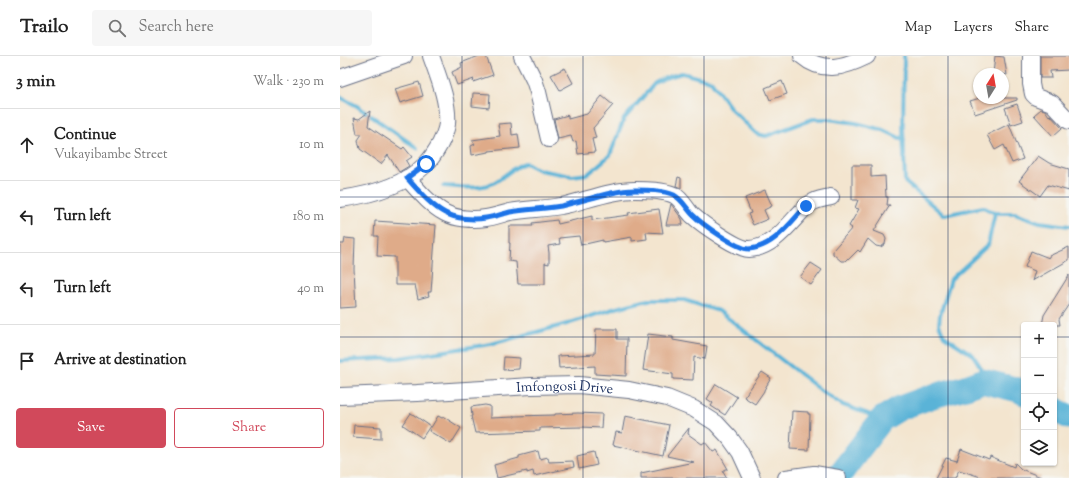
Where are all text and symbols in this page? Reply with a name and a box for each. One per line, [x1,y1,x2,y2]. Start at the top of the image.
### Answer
search box [92,10,372,46]
text: Trailo [20,14,68,41]
icon: search [106,17,128,39]
text: Search here [138,17,214,38]
text: Map [905,18,932,38]
text: Layers [954,18,992,38]
text: Share [1014,18,1049,38]
north arrow [973,68,1009,104]
text: 3 min [16,70,55,94]
text: Walk · 230 m [253,73,324,91]
text: Continue [54,125,116,146]
icon: ahead [16,134,38,156]
text: 10 m [299,136,324,154]
text: Vukayibambe Street [54,146,167,164]
route start [417,155,435,173]
route end [797,197,815,215]
icon: left [16,206,38,228]
text: Turn left [54,206,111,227]
text: 180 m [293,208,324,226]
icon: left [16,278,38,300]
text: Turn left [54,278,111,299]
text: 40 m [297,280,324,298]
map controls [1021,322,1057,466]
button: + [1021,322,1057,358]
icon: arrive [16,350,38,372]
text: Arrive at destination [54,350,187,371]
button: − [1021,358,1057,394]
street label: Imfongosi Drive [516,377,614,400]
button: locate [1021,394,1057,430]
button: Save [16,408,166,448]
button: Share [174,408,324,448]
button: layers [1021,430,1057,466]

